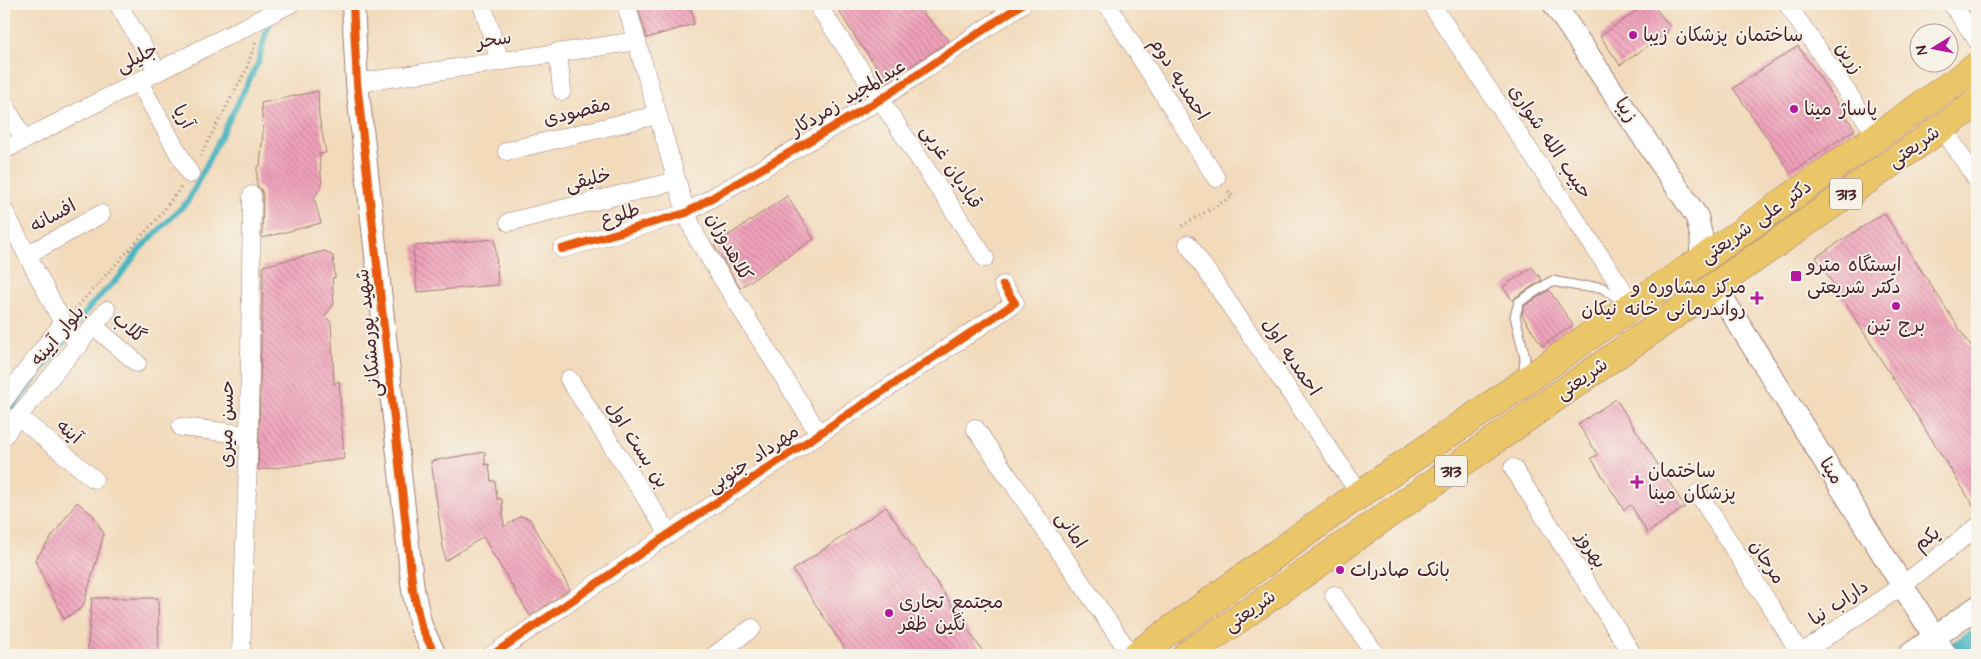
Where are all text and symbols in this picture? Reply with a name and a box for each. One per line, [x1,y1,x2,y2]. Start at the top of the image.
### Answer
place label: ساختمان پزشکان زیبا [1643,22,1803,49]
north arrow [1908,22,1958,72]
street label: سحر [473,24,513,56]
marker: ساختمان پزشکان زیبا [1627,29,1639,41]
street label: احمدیه دوم [1143,32,1215,126]
street label: جلیلی [111,36,163,80]
street label: زرین [1828,36,1870,80]
text: N [1912,44,1933,56]
street label: عبدالمجید زمردکار [783,53,911,144]
street label: حبیب الله شواری [1502,79,1598,205]
street label: مقصودی [541,91,613,133]
street label: زیبا [1608,92,1644,128]
place label: پاساژ مینا [1804,96,1877,123]
street label: آریا [165,100,201,135]
marker: پاساژ مینا [1788,103,1800,115]
street label: قبادیان غربی [914,119,988,215]
street label: شریعتی [1882,119,1946,175]
street label: خلیقی [562,161,614,199]
street label: دکتر علی شریعتی [1695,173,1817,271]
road number: 313 [1830,178,1862,210]
street label: افسانه [25,192,81,240]
street label: طلوع [597,196,643,234]
street label: کلاهدوزان [699,208,759,286]
place label: ایستگاه مترو دکتر شریعتی [1805,252,1901,301]
street label: شهید پورمشکانی [349,267,389,399]
marker: ایستگاه مترو دکتر شریعتی [1789,269,1803,283]
place label: مرکز مشاوره و رواندرمانی خانه نیکان [1581,274,1746,323]
marker: مرکز مشاوره و رواندرمانی خانه نیکان [1750,291,1764,305]
street label: بلوار آیینه [25,300,91,372]
marker: برج تین [1890,300,1902,312]
street label: گلاب [106,306,152,350]
place label: برج تین [1867,312,1925,339]
street label: احمدیه اول [1255,313,1327,401]
street label: شریعتی [1550,351,1614,407]
street label: حسن میری [213,380,241,468]
street label: بن بست اول [599,396,675,494]
street label: آینه [50,413,89,452]
street label: مهرداد جنوبی [701,418,805,500]
street label: مینا [1812,452,1850,490]
road number: 313 [1435,456,1467,486]
place label: ساختمان پزشكان مينا [1648,458,1736,507]
marker: ساختمان پزشكان مينا [1630,475,1644,489]
street label: امانی [1049,506,1093,554]
street label: یکم [1908,520,1946,558]
street label: بهروز [1568,524,1613,574]
street label: مرجان [1743,534,1791,590]
place label: بانک صادرات [1350,557,1450,584]
marker: بانک صادرات [1334,564,1346,576]
street label: داراب نیا [1804,573,1874,633]
street label: شریعتی [1218,583,1282,639]
place label: مجتمع تجاری نگین ظفر [897,589,1003,638]
marker: مجتمع تجاری نگین ظفر [883,607,895,619]

